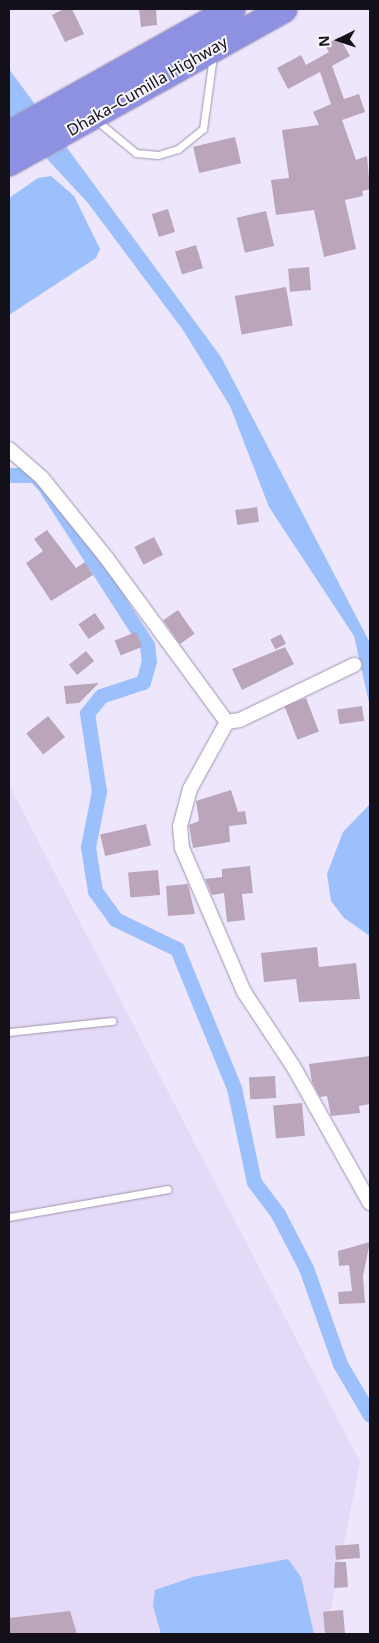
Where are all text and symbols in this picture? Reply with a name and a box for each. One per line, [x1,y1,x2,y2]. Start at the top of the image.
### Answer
north arrow [314,15,364,65]
street label: Dhaka–Cumilla Highway [63,32,231,140]
text: N [314,35,333,47]

